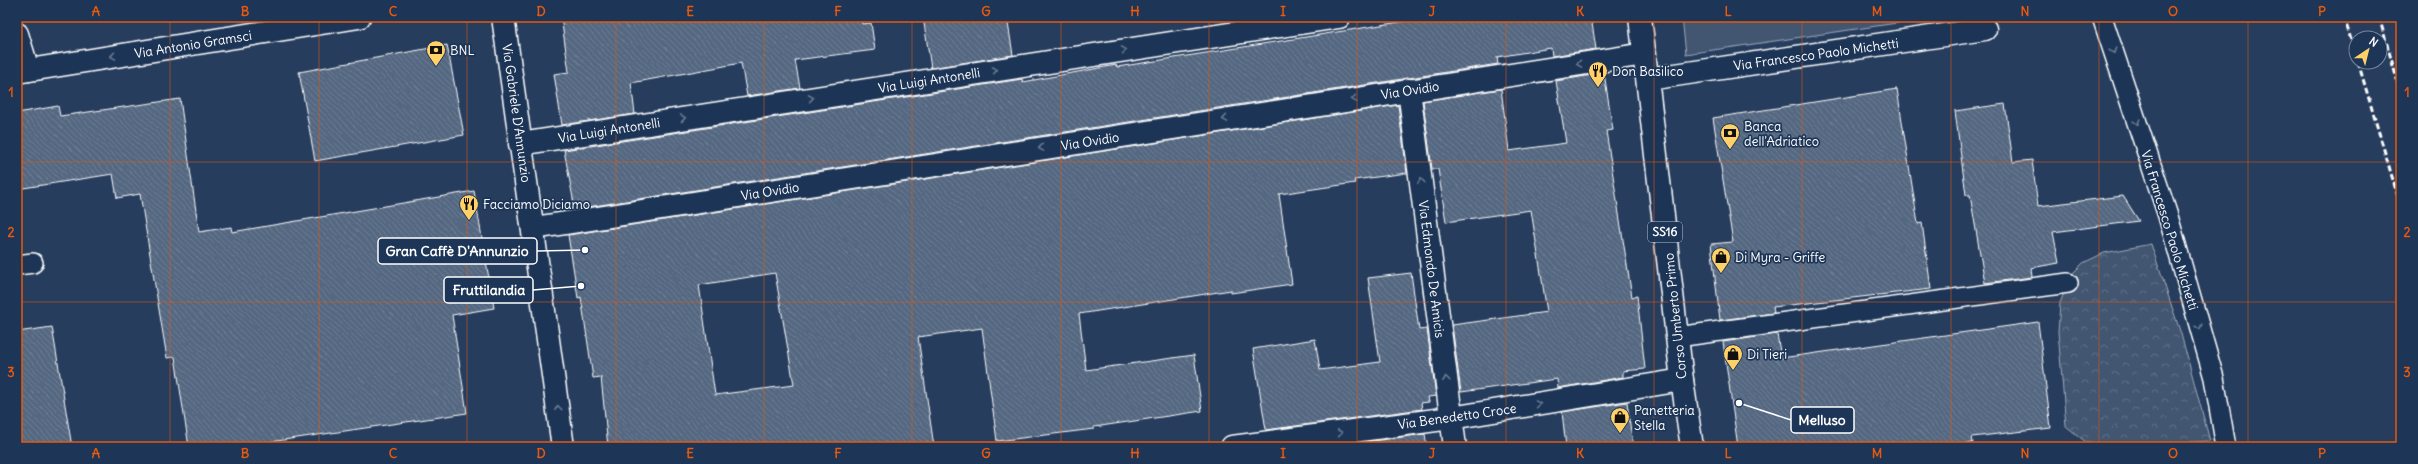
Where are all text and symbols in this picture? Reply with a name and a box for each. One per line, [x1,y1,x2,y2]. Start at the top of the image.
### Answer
text: A [92,3,101,20]
text: B [241,3,250,20]
text: C [389,3,398,20]
text: D [536,3,546,20]
text: E [686,3,694,20]
text: F [834,3,842,20]
text: G [981,3,991,20]
text: H [1130,3,1140,20]
text: I [1280,3,1286,20]
text: J [1429,3,1436,20]
text: K [1576,3,1585,20]
text: L [1724,3,1732,20]
text: M [1872,3,1882,20]
text: N [2021,3,2029,20]
text: O [2168,3,2178,20]
text: P [2318,3,2326,20]
street label: Via Antonio Gramsci [133,27,253,62]
north arrow [2348,30,2388,70]
street label: Via Francesco Paolo Michetti [1733,34,1900,74]
text: N [2367,34,2381,50]
bank icon: BNL [425,39,447,67]
place label: BNL [450,42,475,59]
street label: Via Gabriele D'Annunzio [498,43,535,184]
one-way arrow [1121,46,1127,55]
one-way arrow [2108,47,2117,54]
one-way arrow [110,51,116,60]
one-way arrow [1576,59,1582,68]
restaurant icon: Don Basilico [1587,60,1609,88]
place label: Don Basilico [1612,63,1684,80]
street label: Via Luigi Antonelli [877,64,981,97]
one-way arrow [992,66,998,75]
street label: Via Ovidio [1380,78,1440,103]
text: 1 [8,84,14,101]
text: 1 [2404,84,2410,101]
one-way arrow [1350,94,1357,103]
one-way arrow [808,95,814,103]
street label: Via Luigi Antonelli [557,114,661,147]
one-way arrow [680,114,686,123]
one-way arrow [1222,114,1228,123]
place label: Banca dell'Adriatico [1744,118,1819,150]
one-way arrow [2132,118,2140,125]
bank icon: Banca dell'Adriatico [1719,122,1741,150]
street label: Via Ovidio [1060,129,1120,154]
one-way arrow [1038,143,1044,152]
street label: Via Francesco Paolo Michetti [2137,148,2202,312]
one-way arrow [1417,178,1426,184]
street label: Via Ovidio [740,179,800,204]
restaurant icon: Facciamo Diciamo [458,193,480,221]
place label: Facciamo Diciamo [483,196,590,213]
street label: Via Edmondo De Amicis [1415,199,1448,339]
road number: SS16 [1648,222,1682,242]
text: 2 [7,224,15,241]
text: 2 [2403,224,2411,241]
callout: Gran Caffè D'Annunzio [378,238,537,264]
text: Gran Caffè D'Annunzio [385,242,529,260]
shop icon: Di Myra - Griffe [1710,246,1732,274]
place label: Di Myra - Griffe [1735,249,1825,266]
street label: Corso Umberto Primo [1660,252,1691,380]
callout: Fruttilandia [444,277,533,303]
text: Fruttilandia [453,281,525,299]
one-way arrow [2194,323,2203,330]
shop icon: Di Tieri [1722,343,1744,371]
place label: Di Tieri [1747,346,1787,363]
text: 3 [7,364,15,381]
text: 3 [2403,364,2411,381]
one-way arrow [1442,376,1451,382]
street label: Via Benedetto Croce [1397,400,1518,433]
one-way arrow [1535,400,1541,409]
place label: Panetteria Stella [1634,402,1695,434]
one-way arrow [554,405,563,411]
shop icon: Panetteria Stella [1609,406,1631,434]
callout: Melluso [1791,407,1854,433]
text: Melluso [1798,411,1846,429]
one-way arrow [1337,429,1343,438]
text: A [92,445,101,462]
text: B [241,445,250,462]
text: C [389,445,398,462]
text: D [536,445,546,462]
text: E [686,445,694,462]
text: F [834,445,842,462]
text: G [981,445,991,462]
text: H [1130,445,1140,462]
text: I [1280,445,1286,462]
text: J [1429,445,1436,462]
text: K [1576,445,1585,462]
text: L [1724,445,1732,462]
text: M [1872,445,1882,462]
text: N [2021,445,2029,462]
text: O [2168,445,2178,462]
text: P [2318,445,2326,462]

